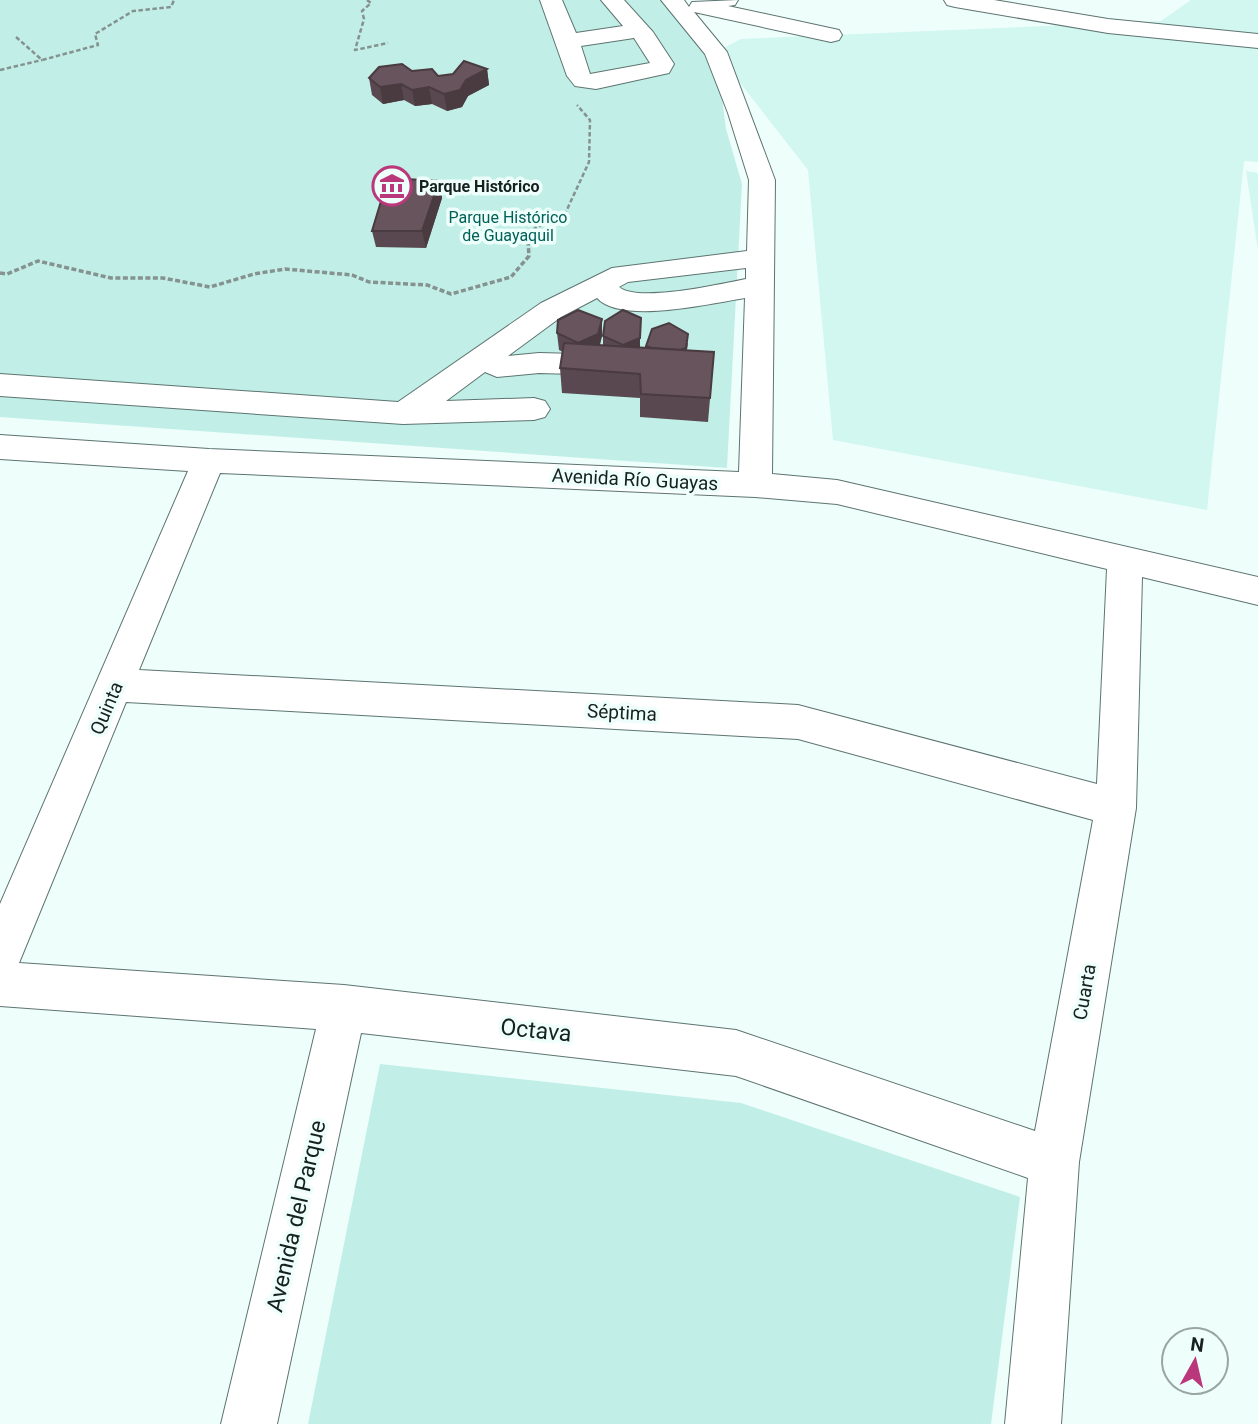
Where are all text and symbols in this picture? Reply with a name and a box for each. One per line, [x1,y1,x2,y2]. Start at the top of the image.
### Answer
museum icon: Parque Histórico [371,165,413,207]
place label: Parque Histórico [419,177,540,196]
park label: Parque Histórico de Guayaquil [449,208,567,245]
street label: Avenida Río Guayas [551,464,719,495]
street label: Quinta [85,678,128,738]
street label: Séptima [586,699,657,726]
street label: Cuarta [1068,962,1101,1022]
street label: Octava [499,1013,573,1048]
street label: Avenida del Parque [261,1118,332,1315]
north arrow [1160,1326,1230,1396]
text: N [1189,1332,1206,1357]

